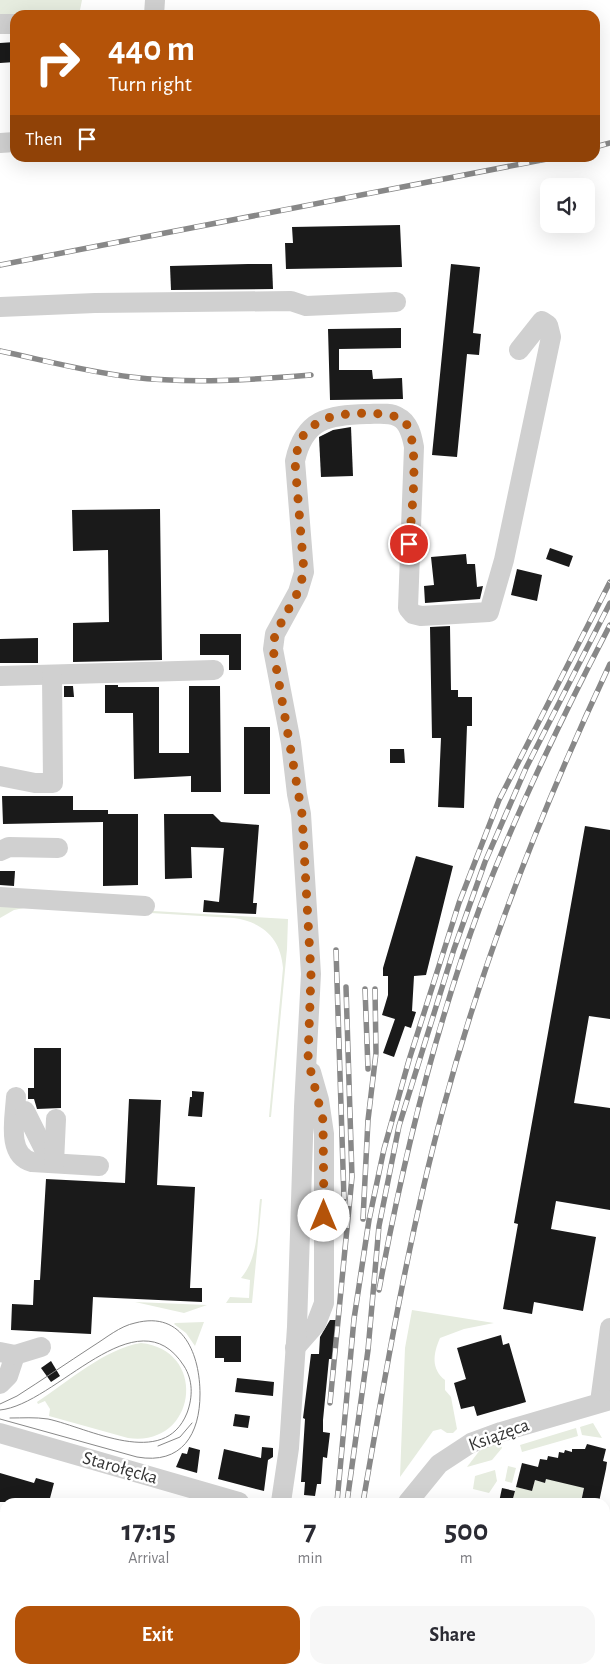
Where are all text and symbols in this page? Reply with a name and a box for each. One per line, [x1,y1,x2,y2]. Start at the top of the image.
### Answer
icon: right [25,30,90,95]
text: 440 m [108,32,195,67]
text: Turn right [108,73,192,95]
icon: arrive [73,125,101,153]
text: Then [25,130,63,149]
map controls [540,178,595,233]
button: sound [540,178,595,233]
pin [388,523,430,565]
icon: arrive [395,530,423,558]
position arrow [297,1189,349,1241]
street label: Książęca [466,1415,532,1455]
street label: Starołęcka [80,1448,160,1488]
text: 17:15 [122,1516,176,1546]
text: 7 [304,1516,317,1546]
text: 500 [444,1516,488,1546]
text: Arrival [128,1550,169,1566]
text: min [298,1550,323,1566]
text: m [460,1550,473,1566]
button: Exit [15,1606,300,1664]
button: Share [310,1606,595,1664]

